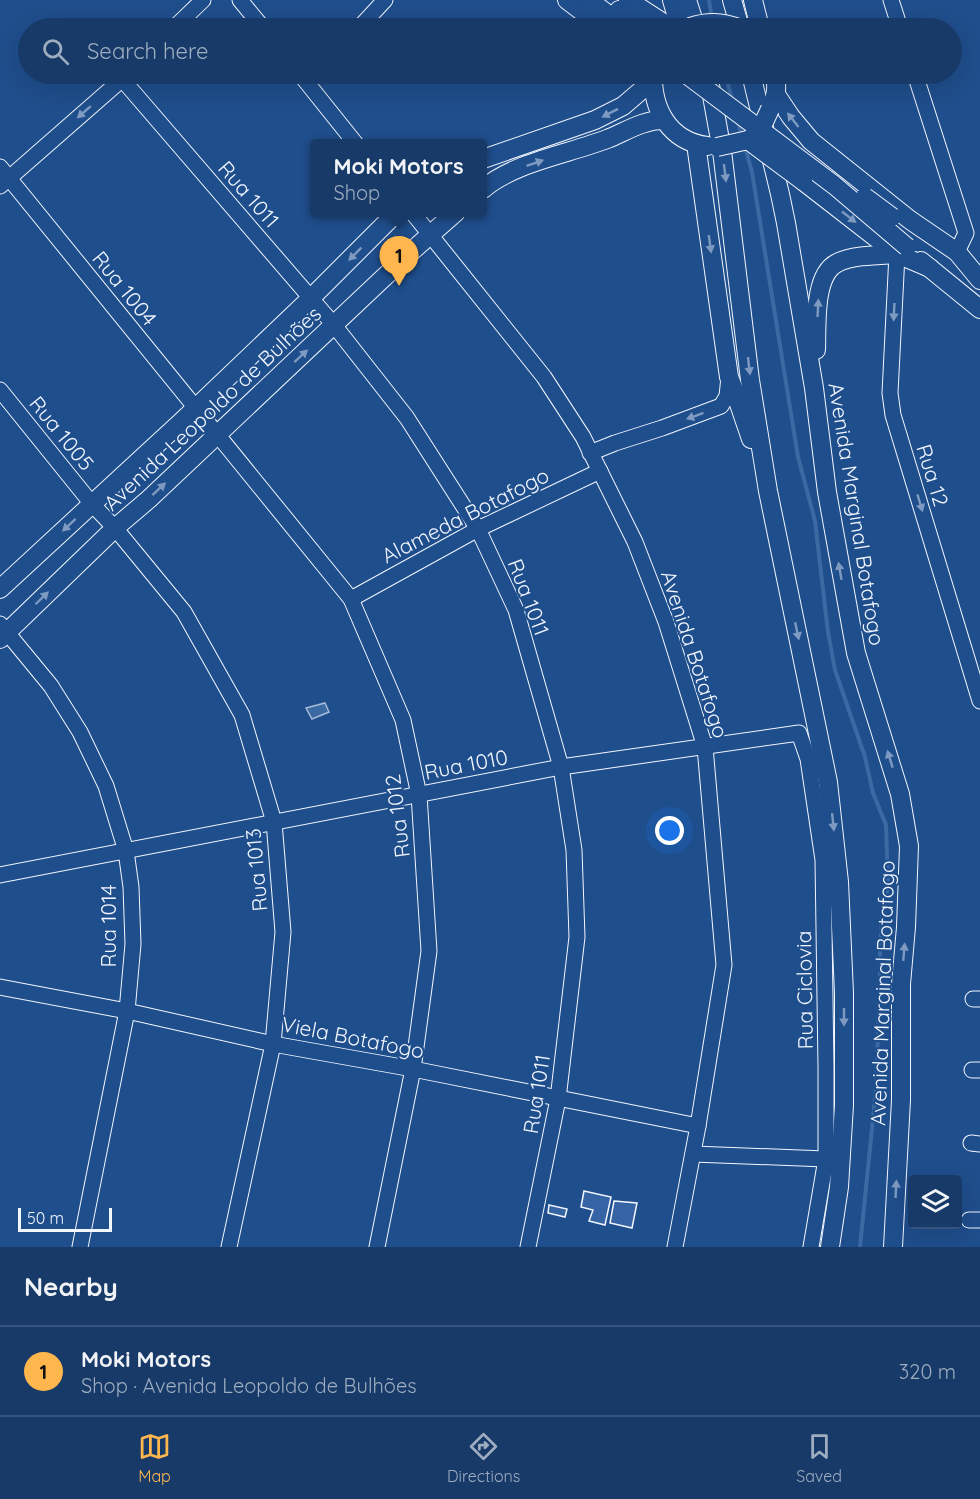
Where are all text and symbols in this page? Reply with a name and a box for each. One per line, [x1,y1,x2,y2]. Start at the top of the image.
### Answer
search box [18,18,962,84]
icon: search [39,35,72,68]
text: Search here [87,37,208,65]
one-way arrow [77,105,92,118]
one-way arrow [601,108,618,118]
one-way arrow [788,112,800,127]
popup [310,139,487,217]
text: Moki Motors [333,152,464,180]
street label: Rua 1011 [213,155,285,233]
one-way arrow [526,158,544,167]
one-way arrow [720,163,729,182]
text: Shop [333,180,380,205]
one-way arrow [842,210,857,222]
one-way arrow [705,235,715,254]
pin: 1 [380,236,418,286]
street label: Rua 1004 [87,246,163,330]
one-way arrow [349,246,363,260]
one-way arrow [813,299,822,318]
street label: Avenida Leopoldo de Bulhões [98,300,326,516]
one-way arrow [890,303,899,322]
one-way arrow [294,349,309,363]
one-way arrow [744,357,753,376]
street label: Avenida Marginal Botafogo [823,381,891,647]
street label: Rua 1005 [24,390,100,476]
one-way arrow [686,411,704,421]
street label: Rua 12 [911,441,955,509]
street label: Alameda Botafogo [377,462,553,568]
one-way arrow [151,483,166,496]
one-way arrow [916,494,925,512]
one-way arrow [62,518,77,532]
street label: Rua 1011 [503,555,555,639]
one-way arrow [836,561,845,580]
street label: Avenida Botafogo [656,567,734,741]
one-way arrow [35,592,49,606]
one-way arrow [792,621,802,640]
street label: Rua 1010 [422,743,510,785]
one-way arrow [884,750,894,768]
street label: Rua 1012 [379,773,415,859]
one-way arrow [828,813,837,832]
your location [655,816,684,845]
street label: Rua 1013 [239,827,273,913]
street label: Avenida Marginal Botafogo [864,860,900,1126]
street label: Rua 1014 [95,884,121,968]
street label: Rua Ciclovia [790,930,818,1050]
one-way arrow [899,942,908,961]
one-way arrow [839,1007,849,1026]
street label: Viela Botafogo [280,1010,426,1064]
street label: Rua 1011 [517,1052,555,1136]
map controls [908,1175,962,1229]
button: layers [908,1175,962,1229]
one-way arrow [892,1179,901,1198]
scale bar [18,1205,112,1232]
text: 50 m [27,1208,64,1228]
text: Nearby [24,1270,118,1303]
text: Moki Motors [81,1345,211,1373]
text: 1 [40,1359,47,1384]
text: 320 m [899,1359,956,1384]
text: Shop · Avenida Leopoldo de Bulhões [81,1373,417,1398]
tab: Map [138,1430,171,1486]
tab: Directions [447,1430,520,1486]
tab: Saved [796,1430,842,1486]

